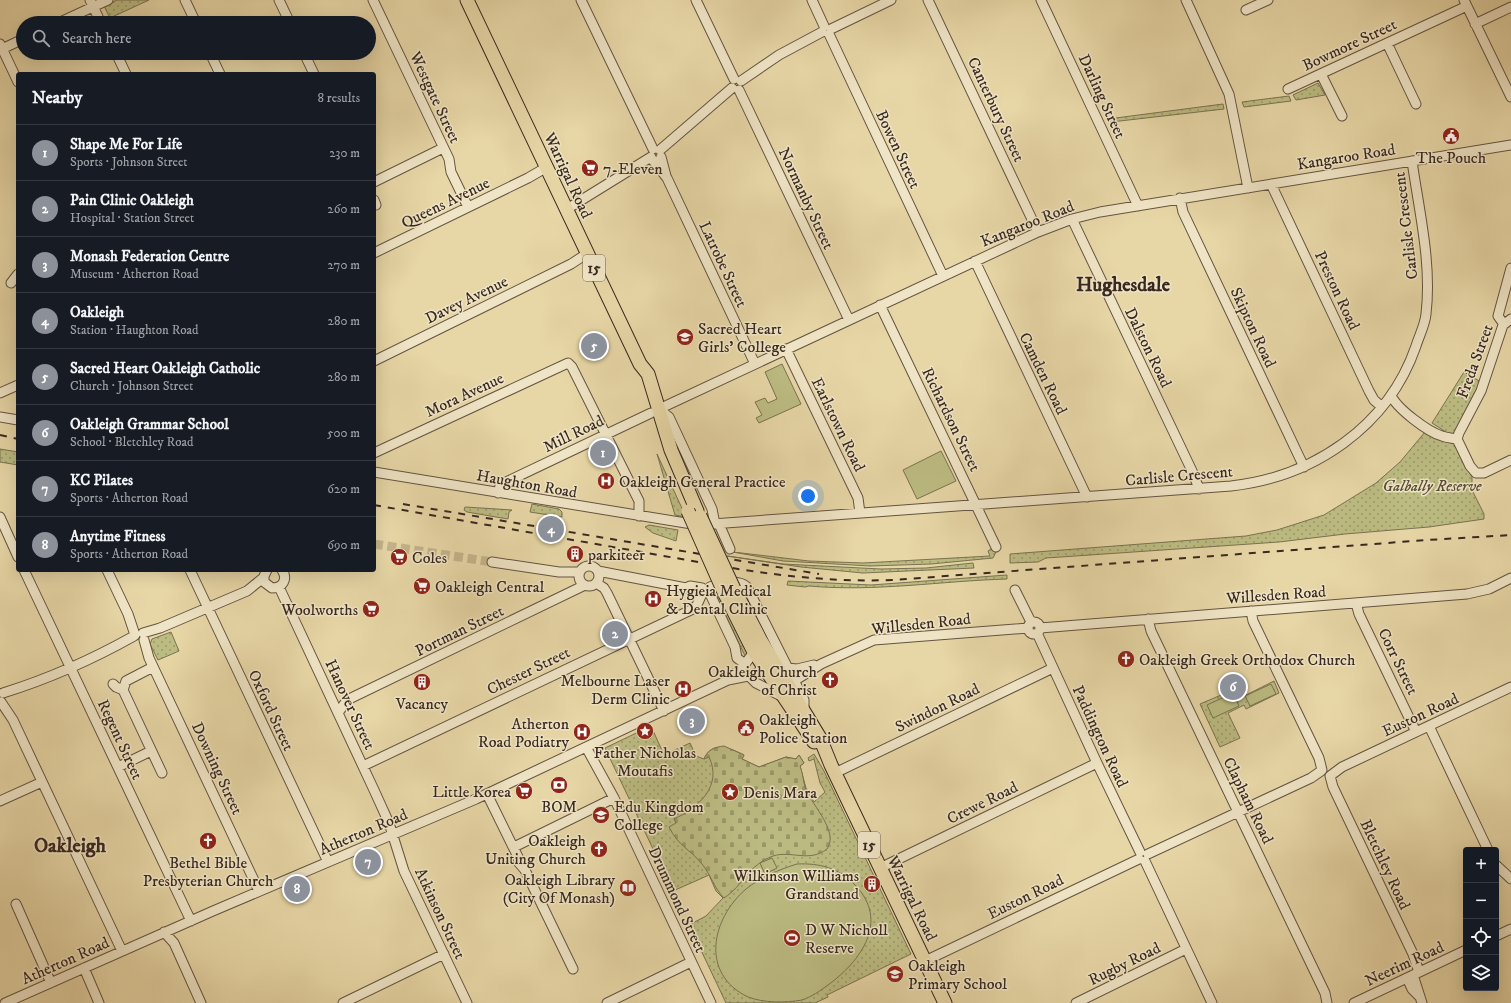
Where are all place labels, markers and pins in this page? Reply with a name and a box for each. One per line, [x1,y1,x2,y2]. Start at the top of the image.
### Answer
public building icon: The Pouch [1441,126,1461,146]
place label: The Pouch [1416,148,1487,168]
supermarket icon: 7-Eleven [580,158,600,178]
place label: 7-Eleven [603,159,663,179]
place label: Sacred Heart Girls' College [698,319,786,357]
school or university icon: Sacred Heart Girls' College [675,327,695,347]
pin: 5 [581,331,607,361]
pin: 1 [590,438,616,468]
hospital icon: Oakleigh General Practice [596,471,616,491]
place label: Oakleigh General Practice [619,472,786,492]
pin: 4 [538,514,564,544]
building icon: parkiteer [565,544,585,564]
place label: parkiteer [587,545,645,565]
supermarket icon: Coles [389,547,409,567]
place label: Coles [412,548,447,568]
supermarket icon: Oakleigh Central [412,576,432,596]
place label: Oakleigh Central [435,577,545,597]
place label: Hygieia Medical & Dental Clinic [666,581,771,619]
hospital icon: Hygieia Medical & Dental Clinic [643,589,663,609]
supermarket icon: Woolworths [361,599,381,619]
place label: Woolworths [280,600,358,620]
pin: 2 [602,619,628,649]
church icon: Oakleigh Greek Orthodox Church [1116,649,1136,669]
place label: Oakleigh Greek Orthodox Church [1139,650,1356,670]
place label: Oakleigh Church of Christ [708,662,818,700]
church icon: Oakleigh Church of Christ [820,670,840,690]
place label: Melbourne Laser Derm Clinic [561,671,670,709]
building icon: Vacancy [412,672,432,692]
pin: 6 [1220,672,1246,702]
hospital icon: Melbourne Laser Derm Clinic [673,679,693,699]
place label: Vacancy [395,694,449,714]
pin: 3 [679,706,705,736]
place label: Oakleigh Police Station [759,710,848,748]
place label: Atherton Road Podiatry [478,714,570,752]
public building icon: Oakleigh Police Station [736,718,756,738]
place icon: Father Nicholas Moutafis [635,721,655,741]
hospital icon: Atherton Road Podiatry [572,722,592,742]
place label: Father Nicholas Moutafis [594,743,696,781]
bank icon: BOM [549,775,569,795]
supermarket icon: Little Korea [514,781,534,801]
place label: Little Korea [432,782,511,802]
place icon: Denis Mara [720,782,740,802]
place label: Denis Mara [743,783,817,803]
place label: BOM [541,797,577,817]
place label: Edu Kingdom College [614,797,704,835]
school or university icon: Edu Kingdom College [591,805,611,825]
church icon: Bethel Bible Presbyterian Church [198,831,218,851]
place label: Oakleigh Uniting Church [485,831,587,869]
church icon: Oakleigh Uniting Church [589,839,609,859]
pin: 7 [355,847,381,877]
place label: Bethel Bible Presbyterian Church [143,853,274,891]
place label: Wilkinson Williams Grandstand [732,866,859,904]
place label: Oakleigh Library (City Of Monash) [503,870,615,908]
pin: 8 [284,874,310,904]
building icon: Wilkinson Williams Grandstand [862,874,882,894]
library icon: Oakleigh Library (City Of Monash) [618,878,638,898]
place label: D W Nicholl Reserve [805,920,888,958]
sports icon: D W Nicholl Reserve [782,928,802,948]
place label: Oakleigh Primary School [908,956,1007,994]
school or university icon: Oakleigh Primary School [885,964,905,984]

